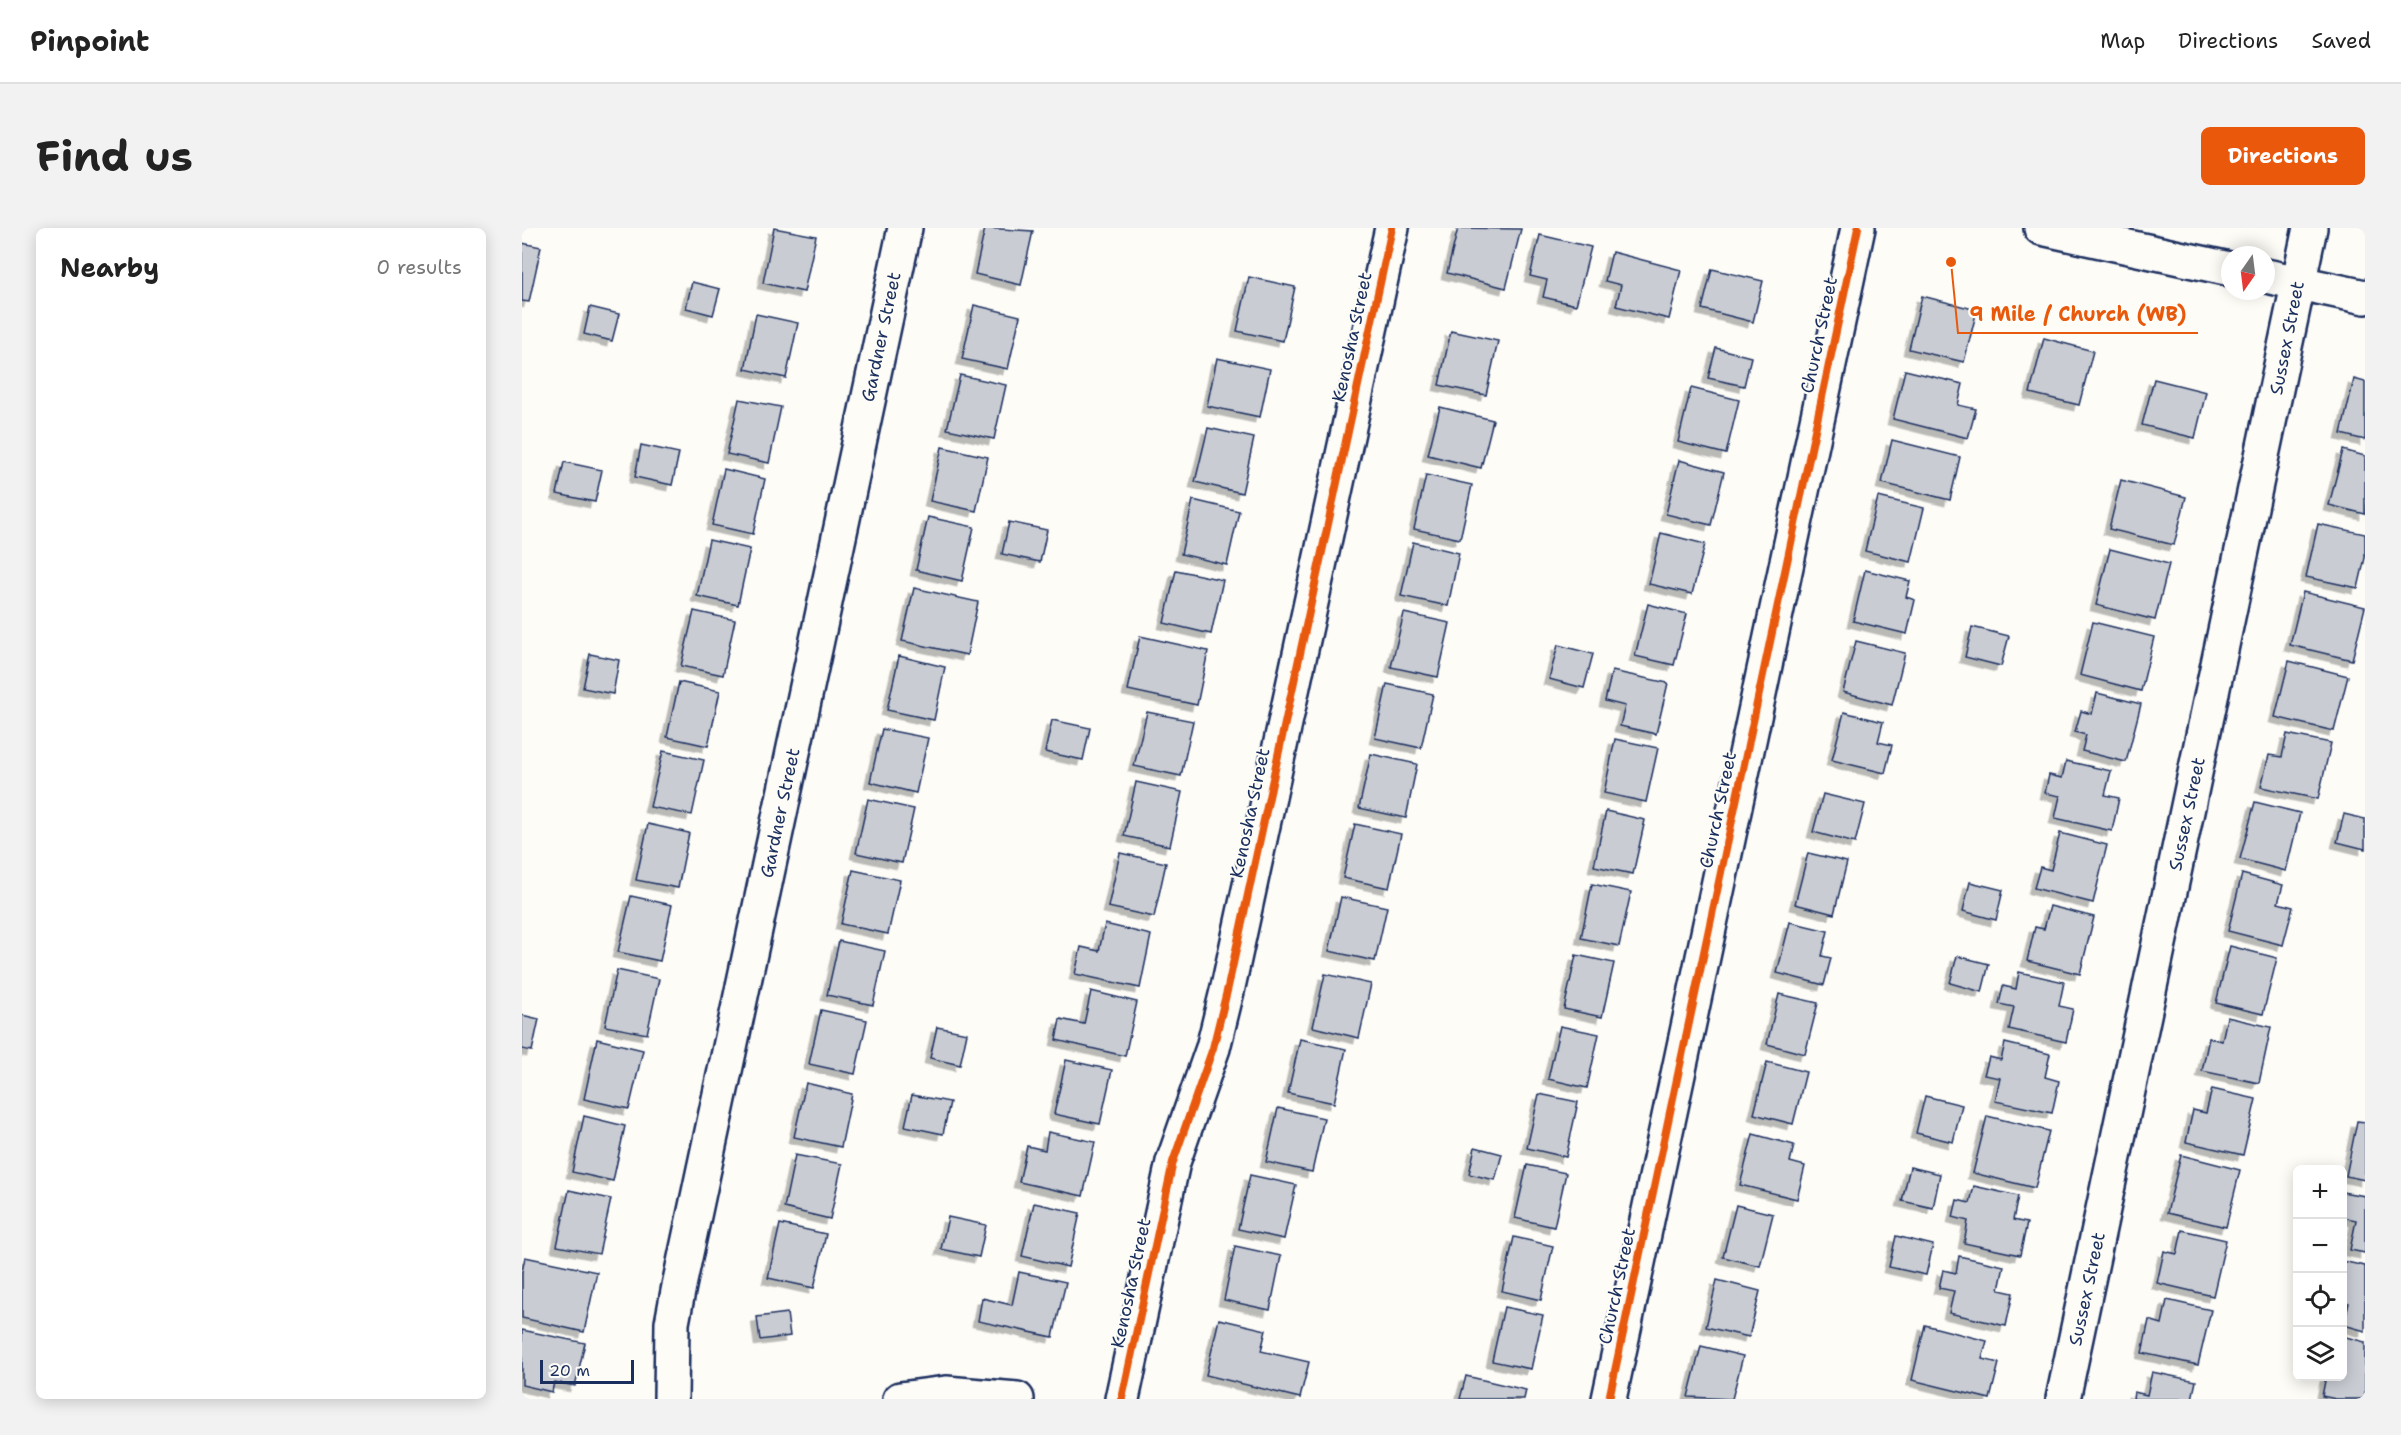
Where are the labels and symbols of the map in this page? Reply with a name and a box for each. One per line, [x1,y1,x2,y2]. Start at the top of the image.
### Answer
north arrow [2221,246,2275,300]
street label: Gardner Street [856,270,906,404]
street label: Kenosha Street [1326,270,1378,404]
street label: Church Street [1795,274,1843,395]
street label: Sussex Street [2264,279,2310,397]
callout: 9 Mile / Church (WB) [1958,295,2198,333]
text: 9 Mile / Church (WB) [1970,301,2186,327]
street label: Gardner Street [755,746,805,880]
street label: Kenosha Street [1224,746,1276,880]
street label: Church Street [1694,749,1742,870]
street label: Sussex Street [2163,755,2211,873]
street label: Kenosha Street [1105,1216,1157,1350]
street label: Church Street [1593,1225,1641,1346]
street label: Sussex Street [2063,1230,2111,1348]
scale bar [540,1357,634,1384]

